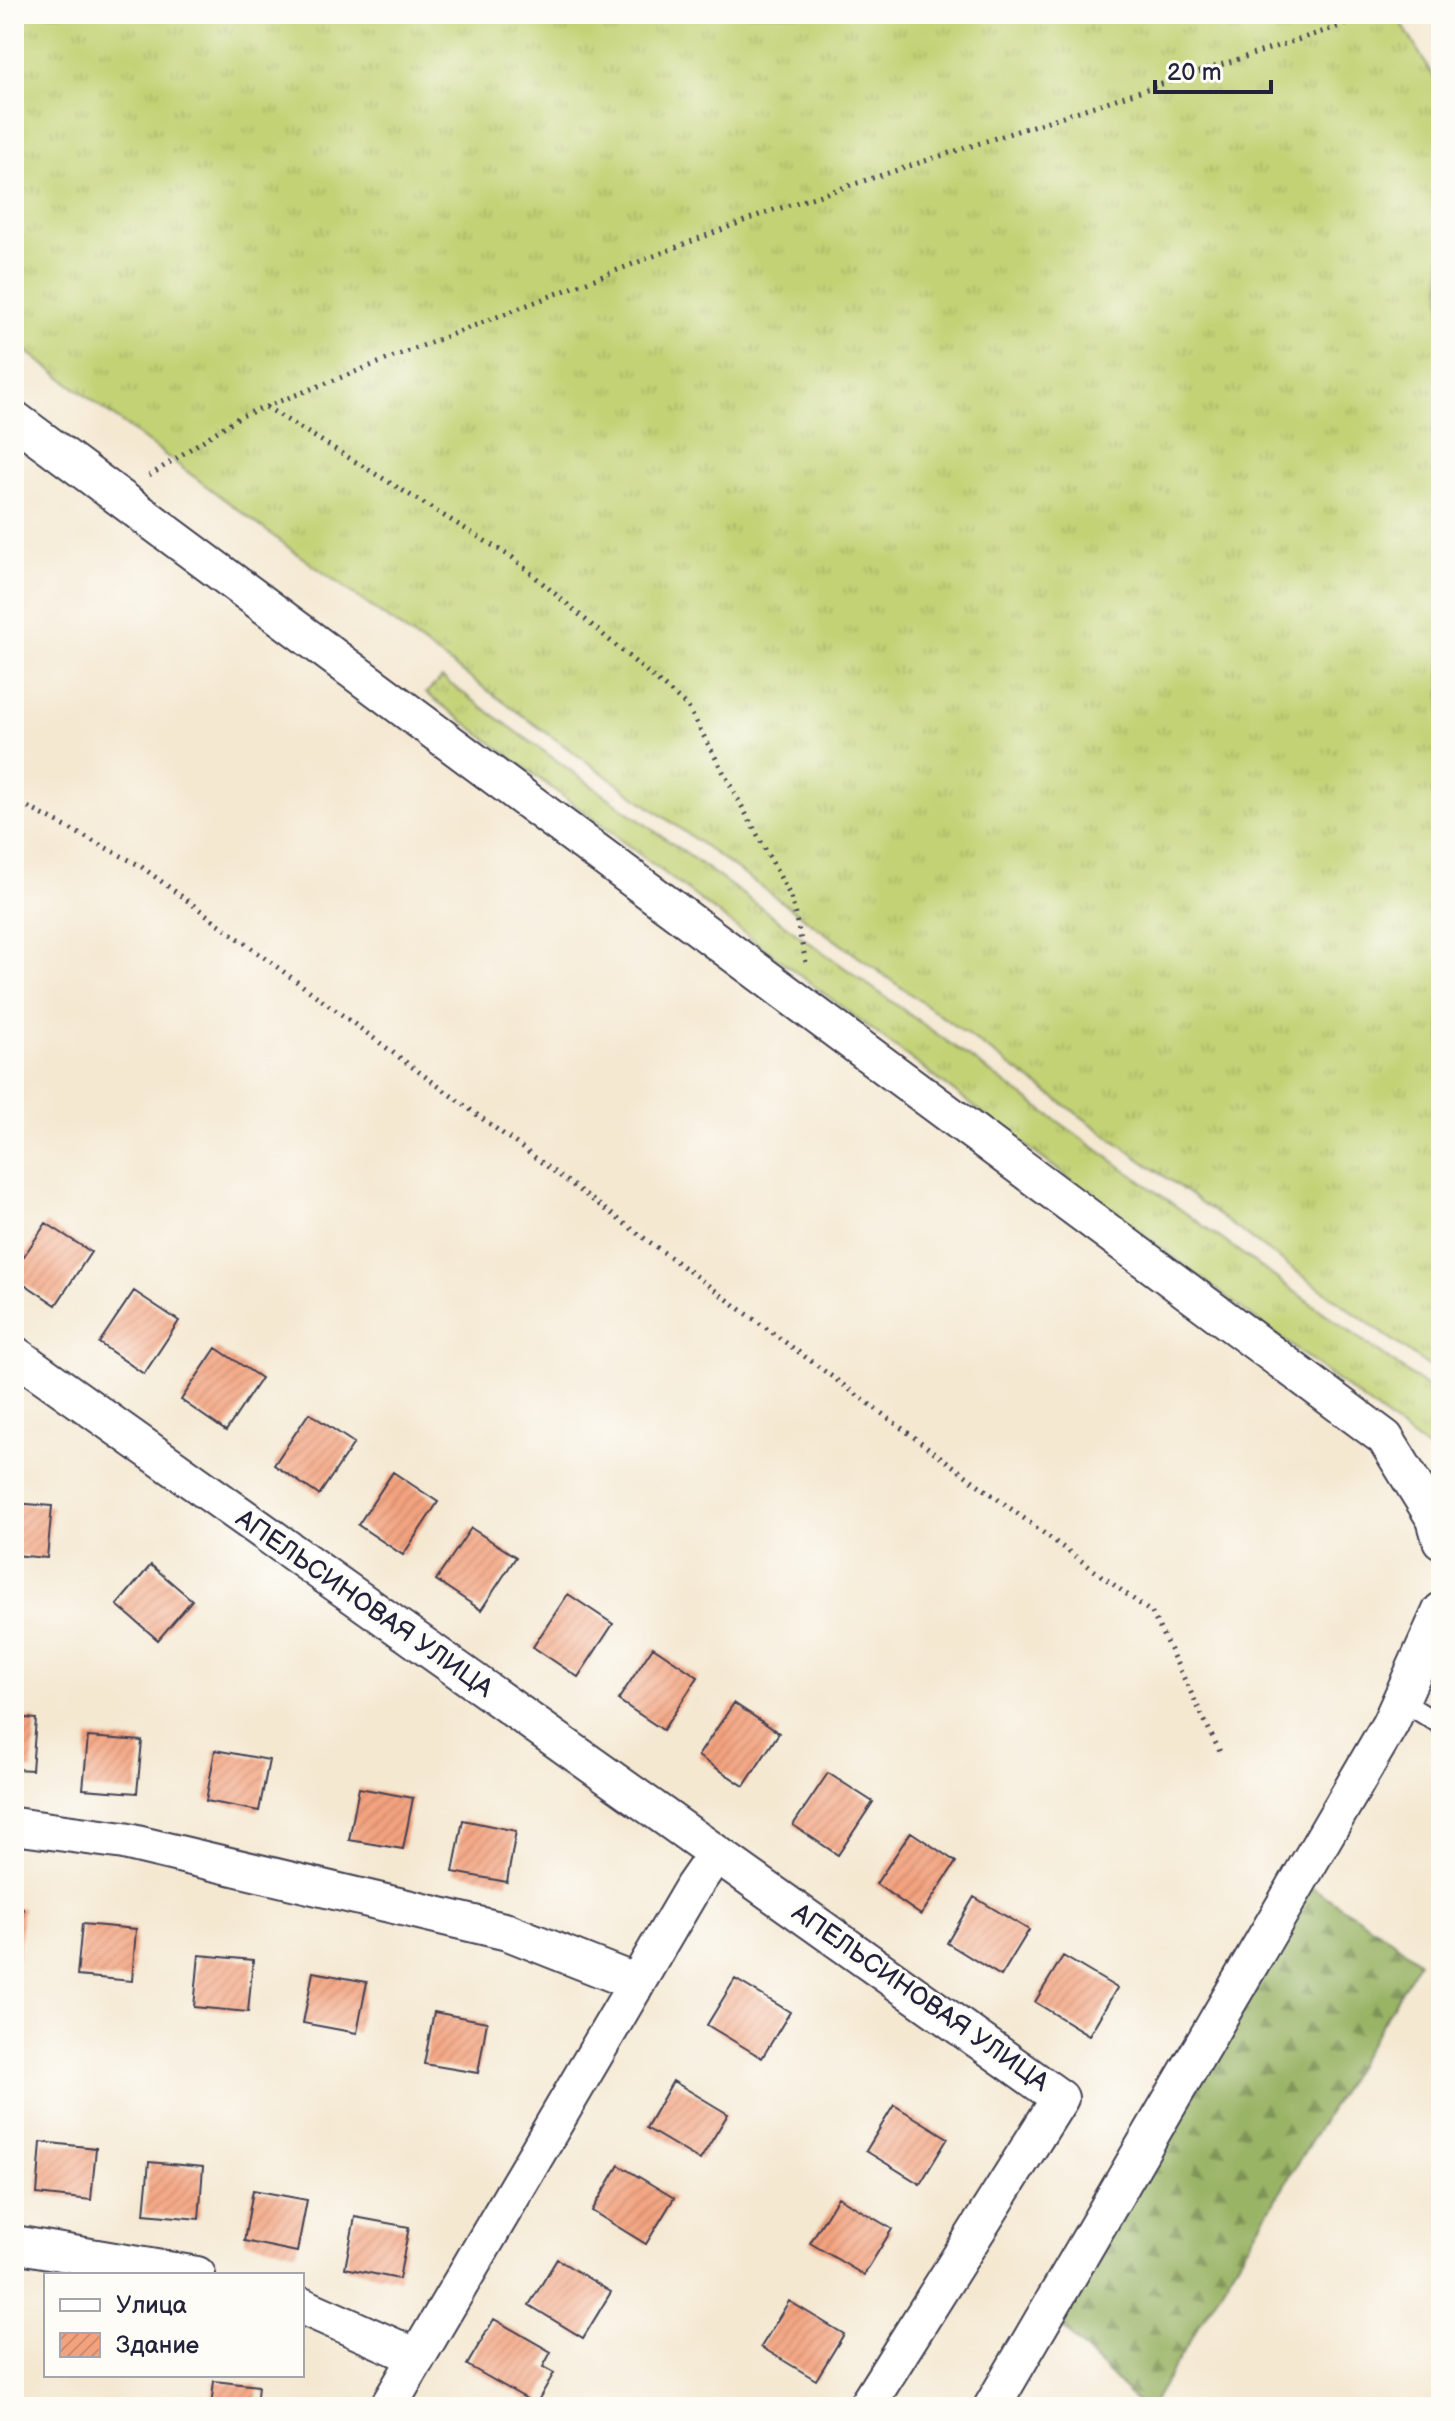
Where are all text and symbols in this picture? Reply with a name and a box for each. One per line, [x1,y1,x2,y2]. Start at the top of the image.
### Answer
scale bar [1155,44,1271,94]
text: 20 m [1167,58,1222,87]
street label: АПЕЛЬСИНОВАЯ УЛИЦА [229,1503,499,1705]
street label: АПЕЛЬСИНОВАЯ УЛИЦА [785,1897,1055,2099]
legend [44,2273,304,2377]
text: Улица [116,2291,187,2320]
text: Здание [116,2331,199,2360]

